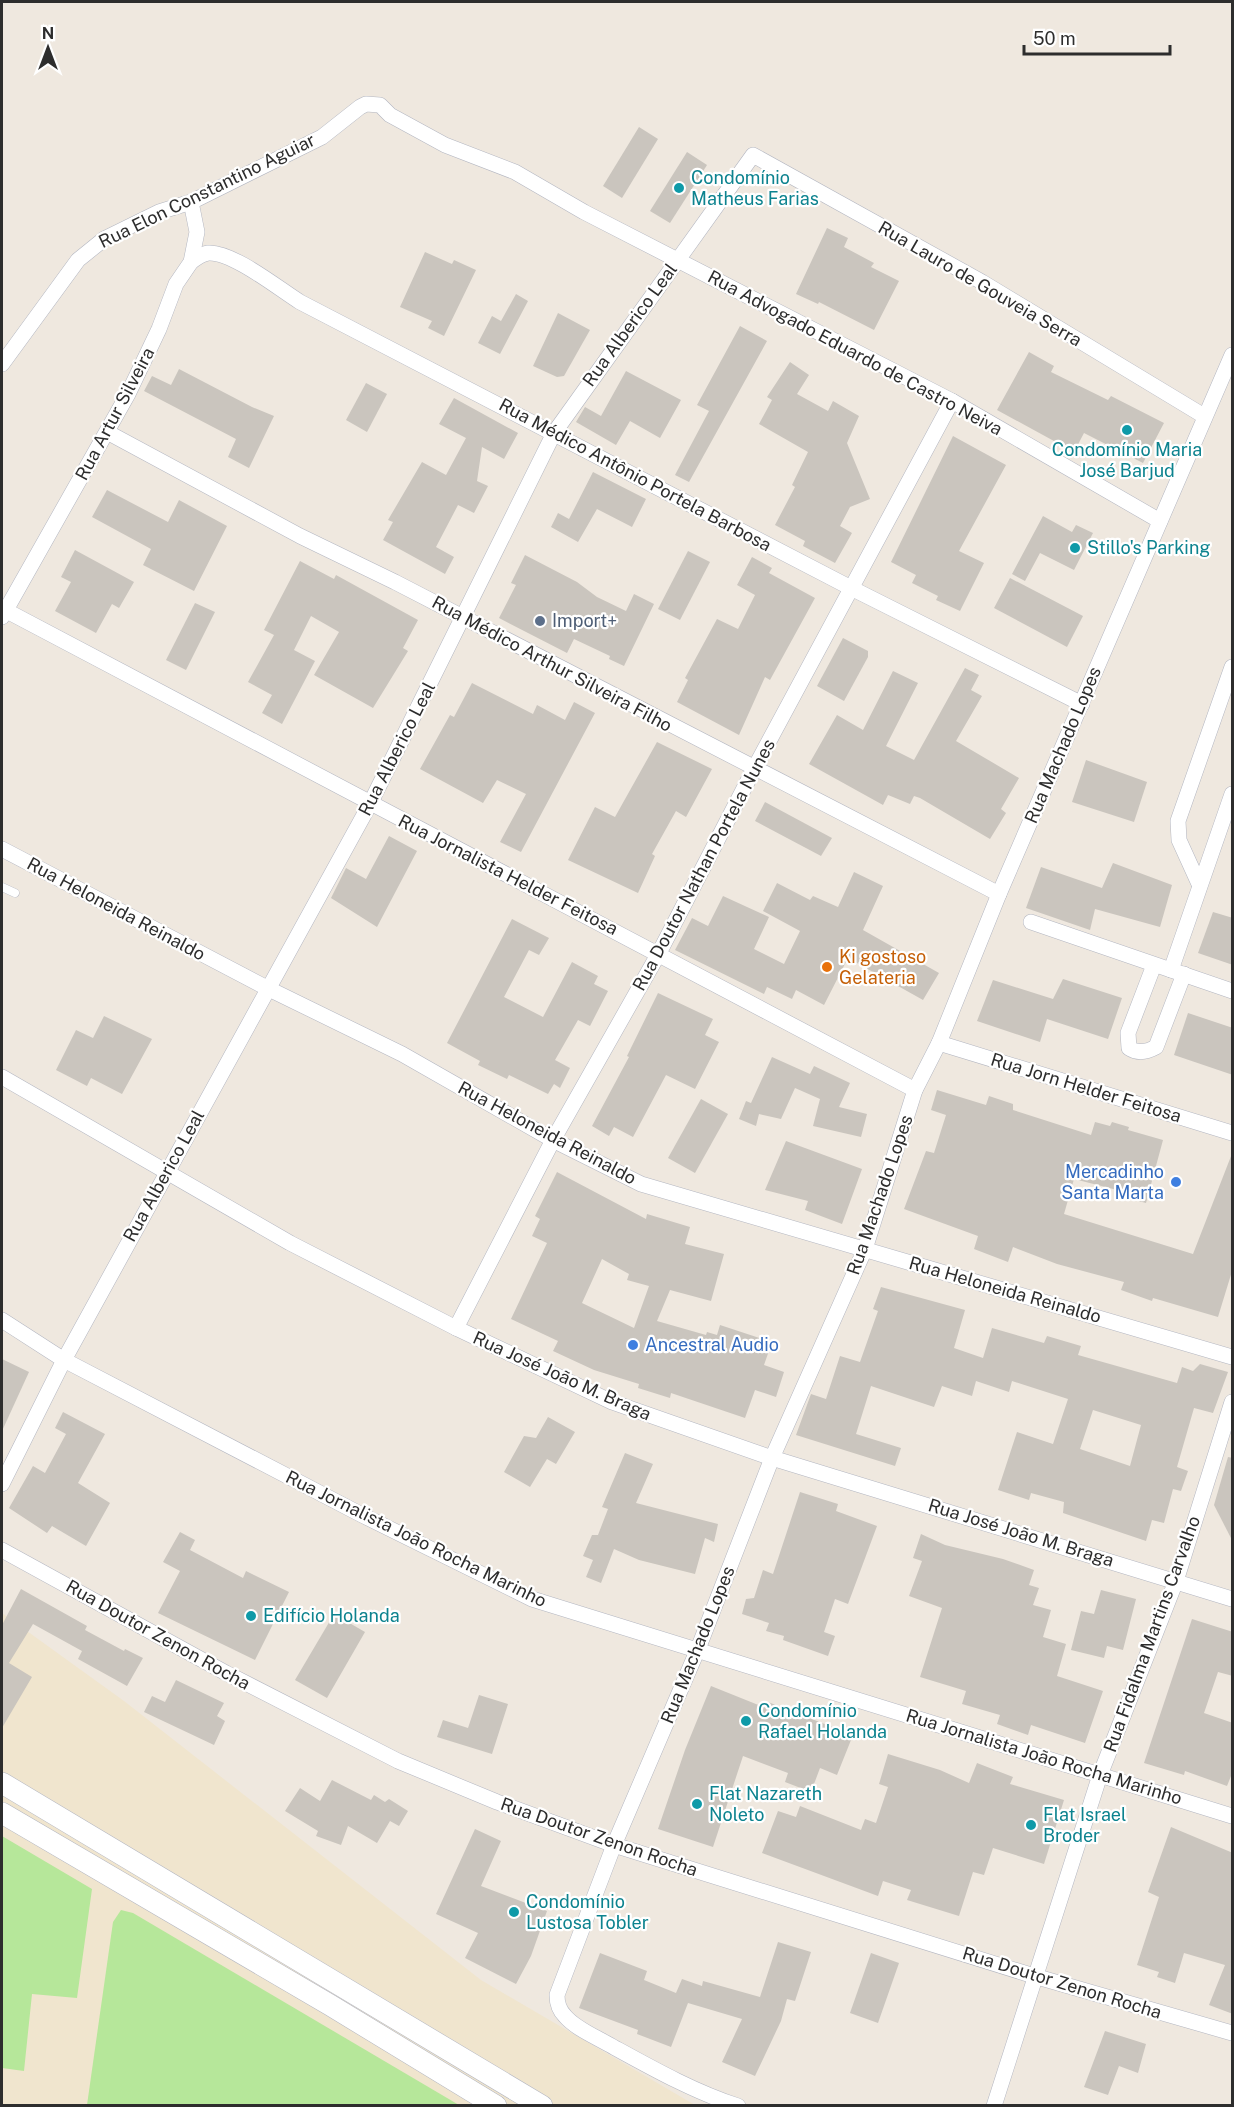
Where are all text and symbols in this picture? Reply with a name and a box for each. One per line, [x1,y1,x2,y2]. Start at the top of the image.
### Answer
north arrow [18,18,78,78]
scale bar [1024,18,1170,56]
text: N [42,24,54,43]
text: 50 m [1033,28,1076,49]
street label: Rua Elon Constantino Aguiar [95,129,318,252]
place label: Condomínio Matheus Farias [691,167,819,209]
marker: Condomínio Matheus Farias [672,181,686,195]
street label: Rua Lauro de Gouveia Serra [875,217,1086,350]
street label: Rua Alberico Leal [578,259,681,390]
street label: Rua Advogado Eduardo de Castro Neiva [704,266,1006,439]
street label: Rua Artur Silveira [71,344,158,484]
street label: Rua Médico Antônio Portela Barbosa [496,394,775,555]
marker: Condomínio Maria José Barjud [1120,423,1134,437]
place label: Condomínio Maria José Barjud [1052,439,1202,481]
place label: Stillo's Parking [1087,537,1211,558]
marker: Stillo's Parking [1068,541,1082,555]
street label: Rua Médico Arthur Silveira Filho [429,591,676,736]
place label: Import+ [552,610,617,631]
marker: Import+ [533,614,547,628]
street label: Rua Machado Lopes [1020,663,1105,826]
street label: Rua Alberico Leal [354,678,439,819]
street label: Rua Doutor Nathan Portela Nunes [628,735,779,994]
street label: Rua Jornalista Helder Feitosa [395,810,622,939]
street label: Rua Heloneida Reinaldo [24,853,209,965]
place label: Ki gostoso Gelateria [839,946,926,988]
marker: Ki gostoso Gelateria [820,960,834,974]
street label: Rua Jorn Helder Feitosa [988,1049,1184,1127]
street label: Rua Heloneida Reinaldo [455,1077,640,1189]
street label: Rua Alberico Leal [119,1106,208,1245]
street label: Rua Machado Lopes [842,1112,917,1278]
place label: Mercadinho Santa Marta [1061,1161,1164,1203]
marker: Mercadinho Santa Marta [1169,1175,1183,1189]
street label: Rua Heloneida Reinaldo [907,1252,1104,1327]
street label: Rua José João M. Braga [470,1327,655,1424]
place label: Ancestral Audio [645,1334,779,1355]
marker: Ancestral Audio [626,1338,640,1352]
street label: Rua Jornalista João Rocha Marinho [282,1466,550,1611]
street label: Rua José João M. Braga [926,1494,1116,1571]
street label: Rua Fidalma Martins Carvalho [1099,1513,1204,1755]
street label: Rua Machado Lopes [656,1563,739,1727]
street label: Rua Doutor Zenon Rocha [63,1575,254,1694]
place label: Edifício Holanda [263,1605,400,1626]
marker: Edifício Holanda [244,1609,258,1623]
place label: Condomínio Rafael Holanda [758,1700,887,1742]
street label: Rua Jornalista João Rocha Marinho [904,1704,1185,1809]
marker: Condomínio Rafael Holanda [739,1714,753,1728]
place label: Flat Nazareth Noleto [709,1783,822,1825]
street label: Rua Doutor Zenon Rocha [498,1793,700,1880]
marker: Flat Nazareth Noleto [690,1797,704,1811]
place label: Flat Israel Broder [1043,1804,1127,1846]
marker: Flat Israel Broder [1024,1818,1038,1832]
place label: Condomínio Lustosa Tobler [526,1891,649,1933]
marker: Condomínio Lustosa Tobler [507,1905,521,1919]
street label: Rua Doutor Zenon Rocha [960,1942,1164,2023]

